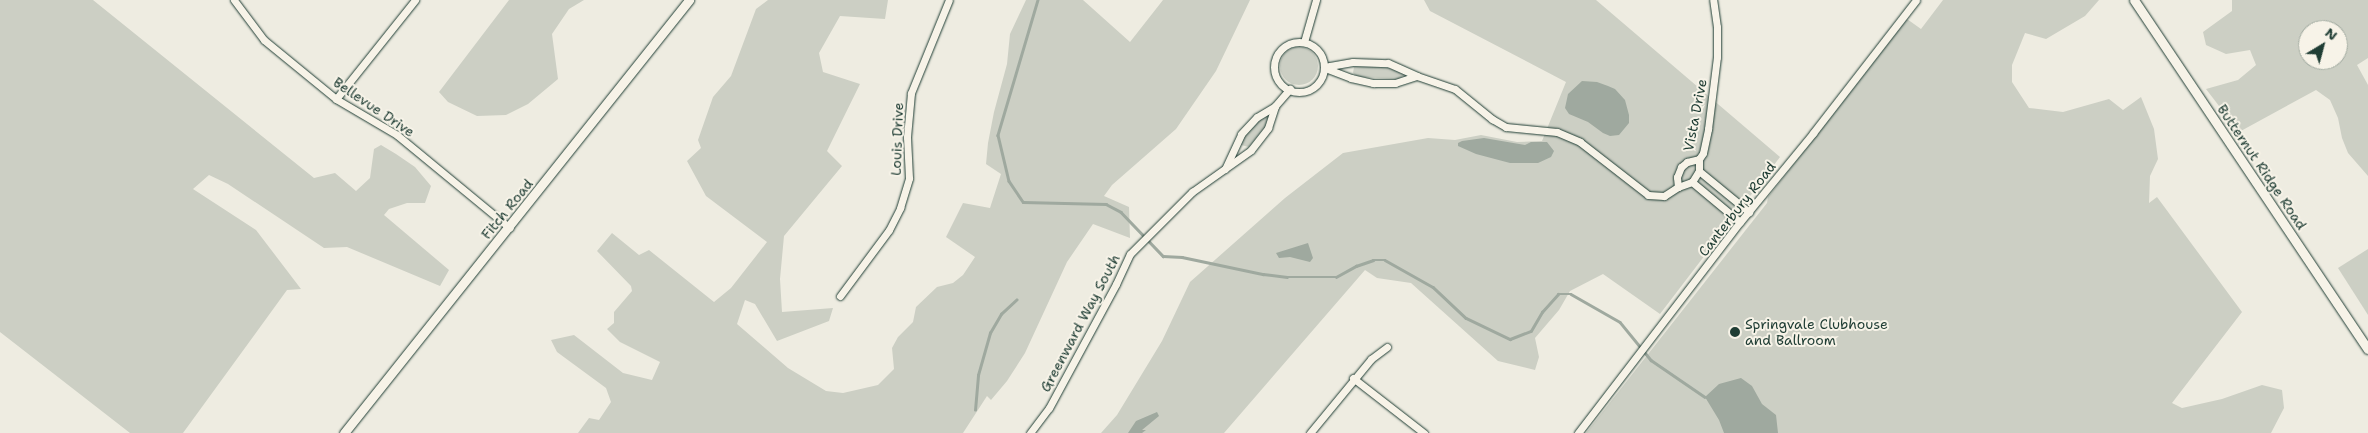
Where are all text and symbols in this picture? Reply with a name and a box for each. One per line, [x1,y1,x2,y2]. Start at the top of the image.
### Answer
north arrow [2298,20,2348,70]
text: N [2322,23,2341,44]
street label: Bellevue Drive [330,74,418,140]
street label: Vista Drive [1680,77,1710,153]
street label: Butternut Ridge Road [2214,101,2310,233]
street label: Louis Drive [887,102,907,176]
street label: Canterbury Road [1695,158,1779,260]
street label: Fitch Road [478,175,536,243]
street label: Greenward Way South [1037,251,1123,395]
place label: Springvale Clubhouse and Ballroom [1745,316,1888,348]
marker: Springvale Clubhouse and Ballroom [1729,326,1741,338]

